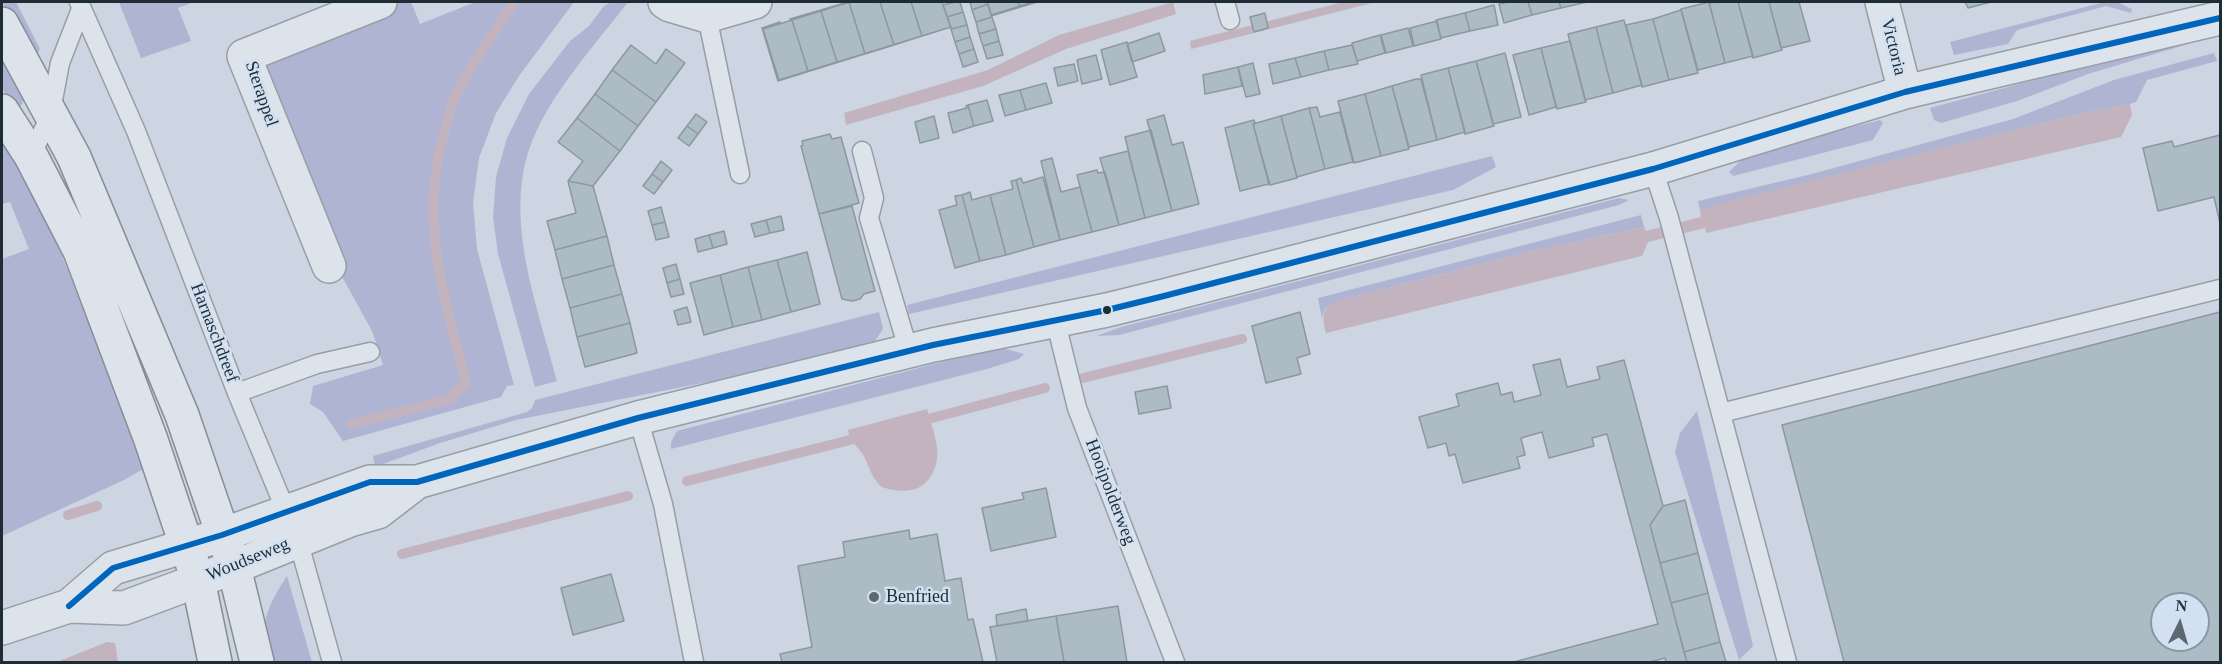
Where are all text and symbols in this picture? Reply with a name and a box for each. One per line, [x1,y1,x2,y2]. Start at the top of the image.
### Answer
street label: Victoria [1876,16,1910,78]
street label: Sterappel [240,58,282,130]
street label: Harnaschdreef [185,280,243,386]
unlabelled marker [1101,304,1113,316]
street label: Hooipolderweg [1080,436,1140,548]
street label: Woudseweg [203,534,293,586]
place label: Benfried [886,586,949,608]
marker: Benfried [867,590,881,604]
north arrow [2150,592,2210,652]
text: N [2175,597,2188,615]

